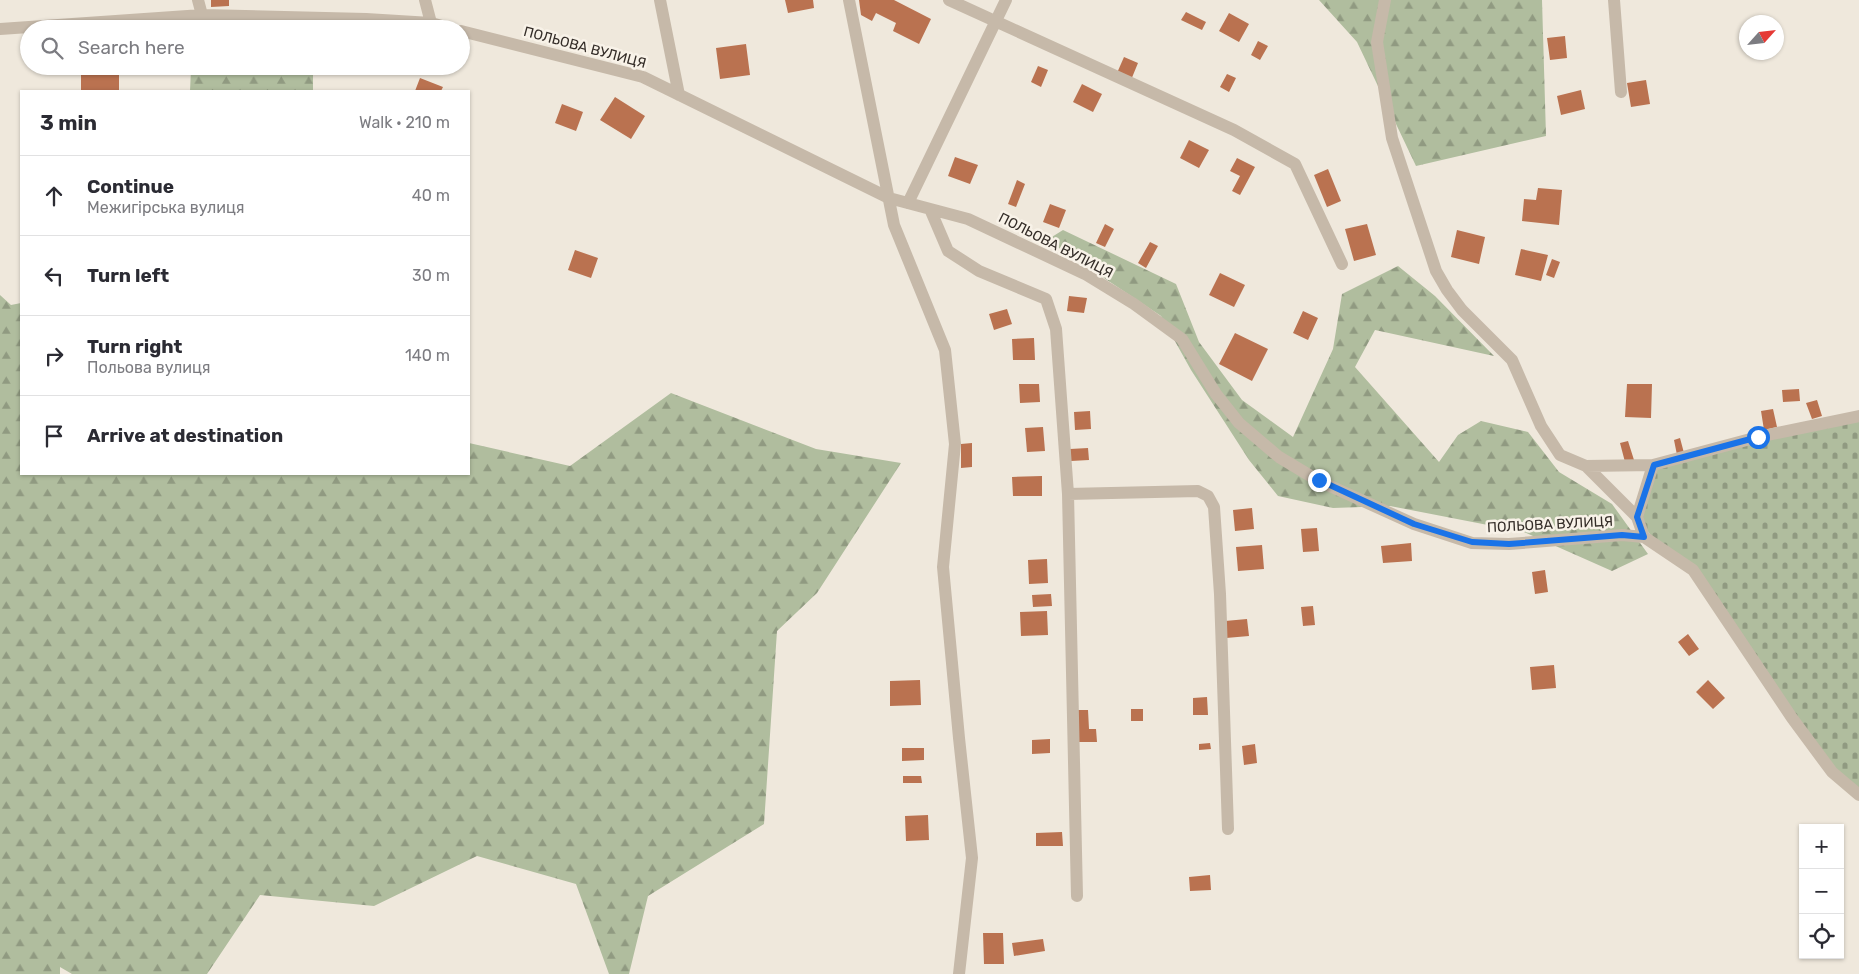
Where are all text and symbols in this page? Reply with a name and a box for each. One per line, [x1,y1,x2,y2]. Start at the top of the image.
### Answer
north arrow [1739,15,1784,60]
search box [20,20,470,75]
street label: ПОЛЬОВА ВУЛИЦЯ [522,23,648,72]
icon: search [38,34,66,62]
text: Search here [78,36,185,59]
text: 3 min [40,110,97,135]
text: Walk · 210 m [359,113,450,132]
text: Continue [87,175,174,198]
icon: ahead [40,182,68,210]
text: 40 m [412,186,450,205]
text: Межигірська вулиця [87,198,245,217]
street label: ПОЛЬОВА ВУЛИЦЯ [996,209,1116,282]
icon: left [40,262,68,290]
text: Turn left [87,264,169,287]
text: 30 m [412,266,450,285]
text: Turn right [87,335,182,358]
icon: right [40,342,68,370]
text: 140 m [405,346,450,365]
text: Польова вулиця [87,358,211,377]
icon: arrive [40,422,68,450]
text: Arrive at destination [87,424,283,447]
route start [1747,426,1770,449]
route end [1308,469,1331,492]
street label: ПОЛЬОВА ВУЛИЦЯ [1487,513,1614,536]
map controls [1799,824,1844,959]
button: + [1799,824,1844,869]
button: − [1799,869,1844,914]
button: locate [1799,914,1844,959]

